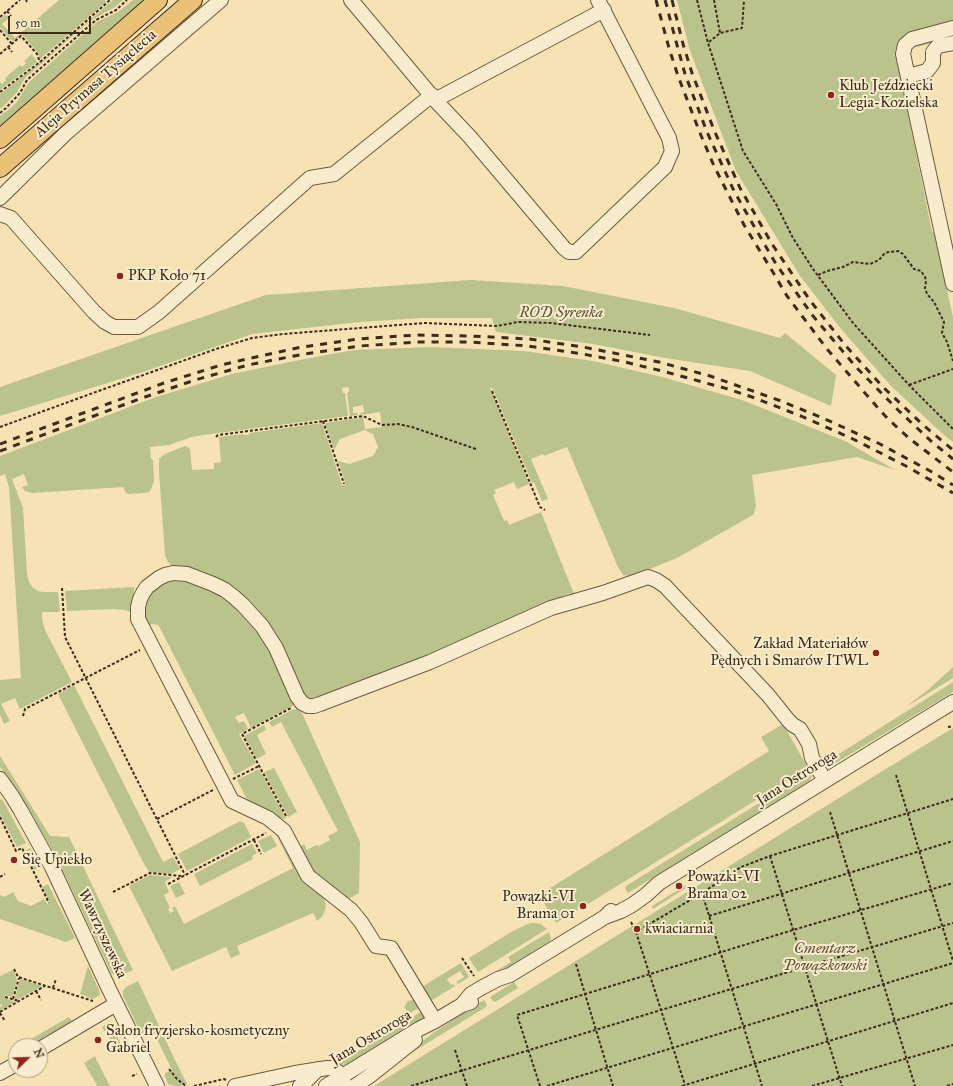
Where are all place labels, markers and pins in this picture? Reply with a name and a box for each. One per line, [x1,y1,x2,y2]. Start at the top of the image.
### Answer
place label: Klub Jeździecki Legia-Kozielska [839,77,938,112]
marker: Klub Jeździecki Legia-Kozielska [826,90,836,100]
place label: PKP Koło 71 [128,267,206,285]
marker: PKP Koło 71 [115,271,125,281]
place label: Zakład Materiałów Pędnych i Smarów ITWL [710,635,868,670]
marker: Zakład Materiałów Pędnych i Smarów ITWL [871,648,881,658]
place label: Się Upiekło [22,851,92,869]
marker: Się Upiekło [9,855,19,865]
place label: Powązki-VI Brama 02 [687,868,760,903]
marker: Powązki-VI Brama 02 [674,881,684,891]
place label: Powązki-VI Brama 01 [502,888,575,923]
marker: Powązki-VI Brama 01 [578,901,588,911]
place label: kwiaciarnia [645,920,713,938]
marker: kwiaciarnia [632,924,642,934]
place label: Salon fryzjersko-kosmetyczny Gabriel [106,1022,289,1057]
marker: Salon fryzjersko-kosmetyczny Gabriel [93,1035,103,1045]

